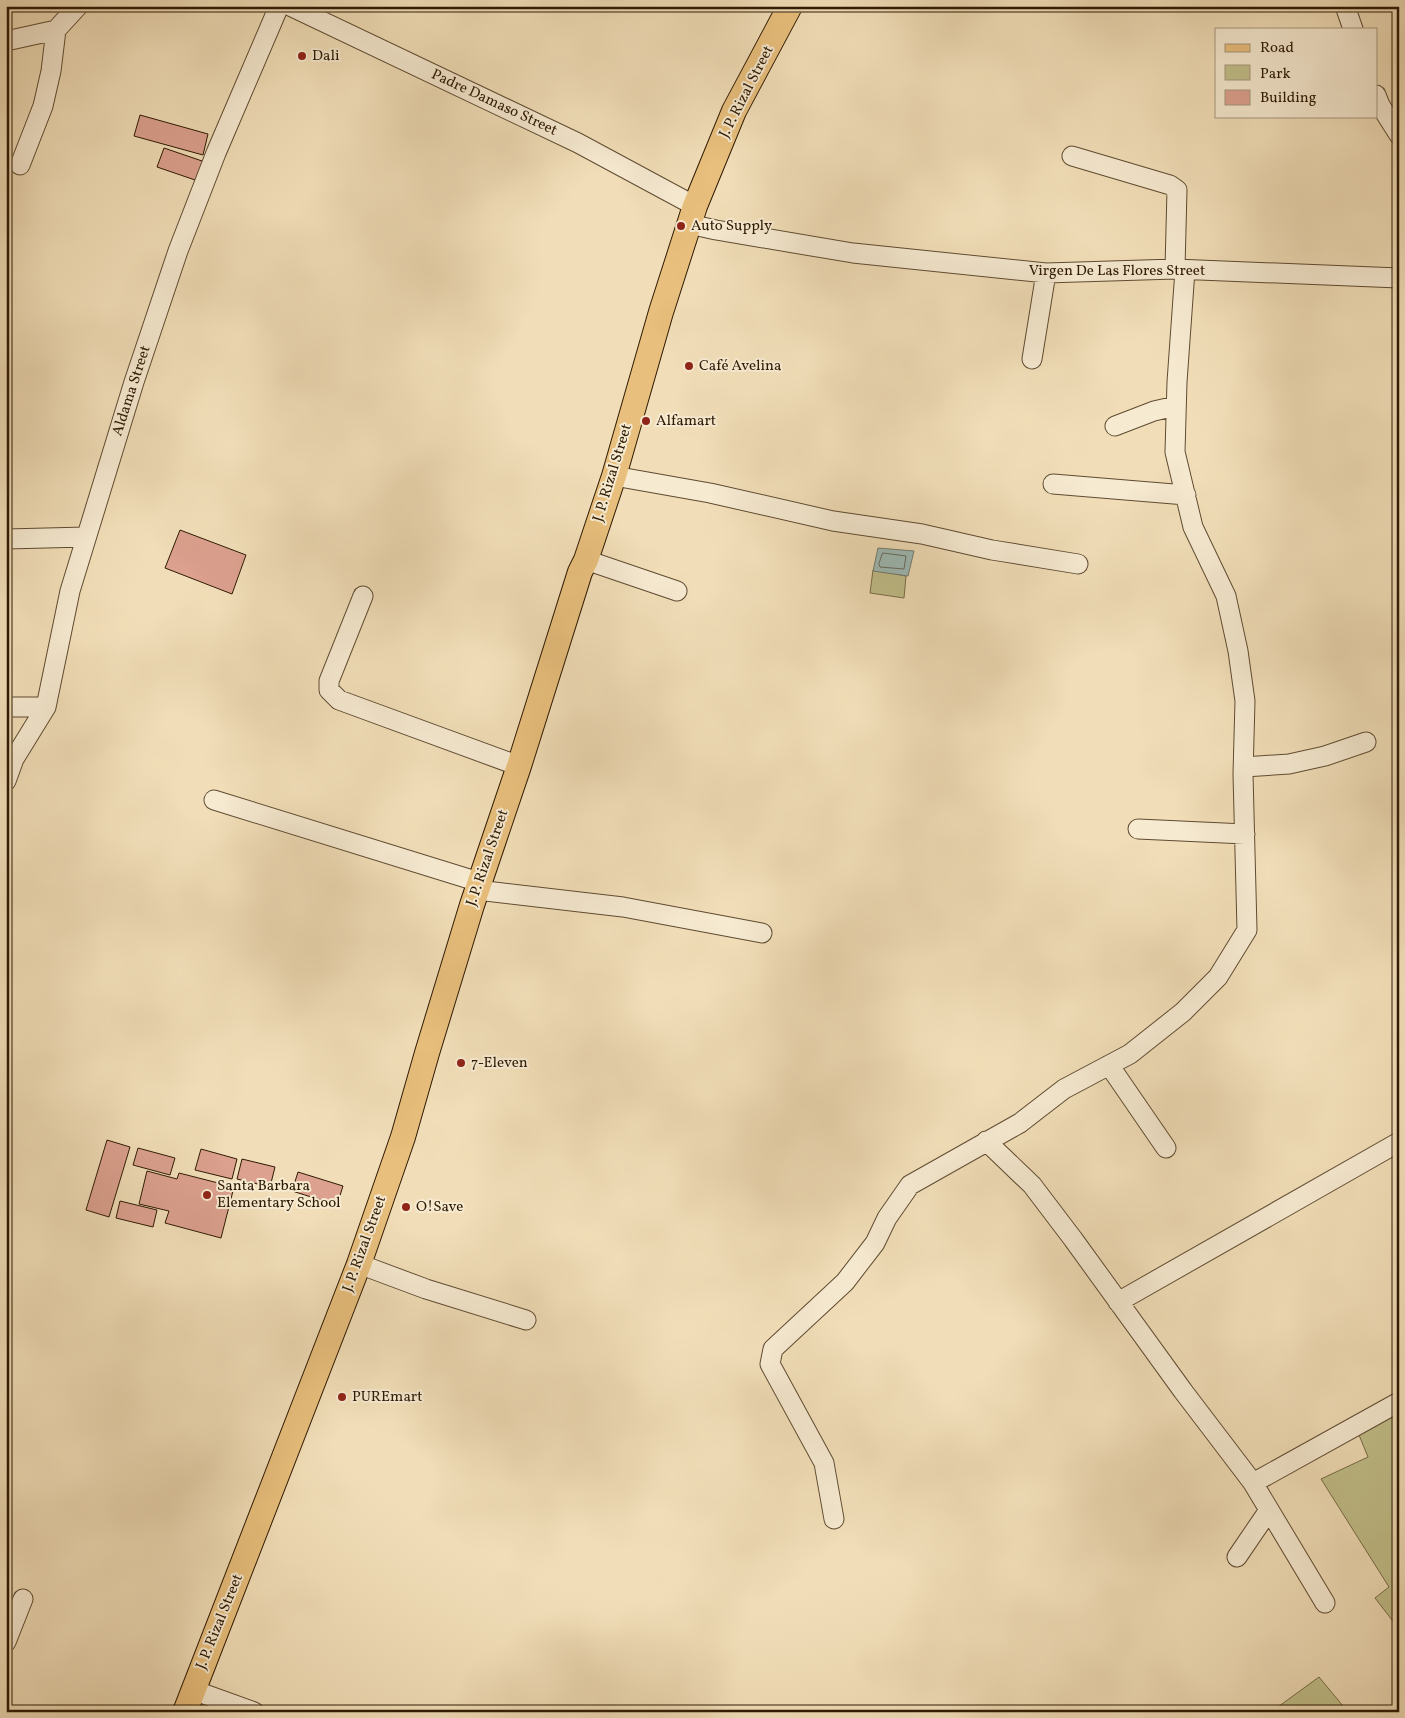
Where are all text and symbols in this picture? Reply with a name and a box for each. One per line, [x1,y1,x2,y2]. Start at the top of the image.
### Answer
legend [1215,28,1378,118]
text: Road [1260,38,1294,59]
street label: J. P. Rizal Street [715,42,779,142]
place label: Dali [312,46,339,67]
marker: Dali [296,50,308,62]
text: Park [1260,64,1291,85]
street label: Padre Damaso Street [428,65,560,141]
text: Building [1260,88,1317,109]
place label: Auto Supply [691,216,772,237]
marker: Auto Supply [675,220,687,232]
street label: Virgen De Las Flores Street [1029,261,1205,282]
street label: Aldama Street [107,343,157,439]
place label: Café Avelina [699,356,781,377]
marker: Café Avelina [683,360,695,372]
place label: Alfamart [656,411,716,432]
marker: Alfamart [640,415,652,427]
street label: J. P. Rizal Street [588,421,638,525]
street label: J. P. Rizal Street [462,807,514,909]
place label: 7-Eleven [471,1053,528,1074]
marker: 7-Eleven [455,1057,467,1069]
place label: Santa Barbara Elementary School [217,1176,340,1214]
marker: Santa Barbara Elementary School [201,1189,213,1201]
street label: J. P. Rizal Street [338,1193,392,1295]
place label: O!Save [416,1197,463,1218]
marker: O!Save [400,1201,412,1213]
place label: PUREmart [352,1387,422,1408]
marker: PUREmart [336,1391,348,1403]
street label: J. P. Rizal Street [191,1571,249,1673]

